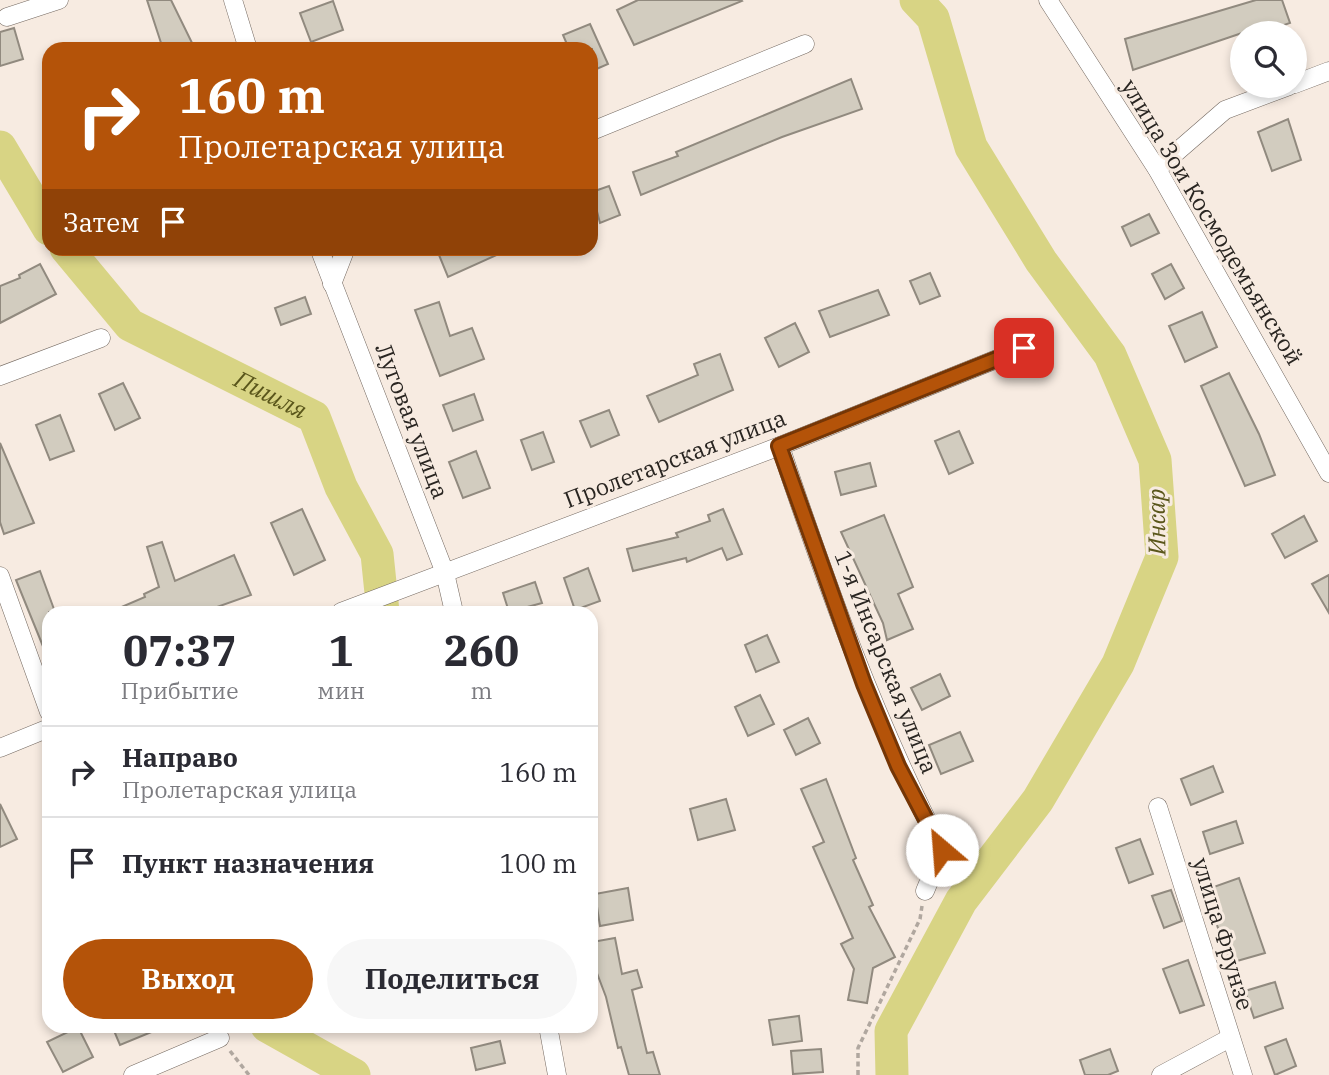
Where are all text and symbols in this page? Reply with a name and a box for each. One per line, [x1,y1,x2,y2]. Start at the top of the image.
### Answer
map controls [1230,21,1307,98]
button: search [1230,21,1307,98]
text: 160 m [178,63,325,126]
icon: right [63,70,154,161]
street label: улица Зои Космодемьянской [1115,73,1310,370]
text: Пролетарская улица [178,125,505,167]
icon: arrive [154,203,192,241]
text: Затем [63,205,140,239]
pin [994,318,1054,378]
icon: arrive [1005,329,1043,367]
street label: Луговая улица [369,339,456,503]
water label: Пишля [228,362,313,426]
street label: Пролетарская улица [560,402,790,514]
water label: Инсар [1139,488,1173,557]
street label: 1-я Инсарская улица [828,546,945,778]
text: 07:37 [123,623,236,678]
text: 1 [329,623,354,678]
text: 260 [444,623,519,678]
text: Прибытие [121,675,239,705]
text: мин [317,675,365,705]
text: m [471,675,492,705]
text: Направо [122,740,238,774]
icon: right [63,753,101,791]
text: 160 m [499,755,577,789]
text: Пролетарская улица [122,774,357,804]
position arrow [905,813,979,887]
icon: arrive [63,844,101,882]
text: Пункт назначения [122,846,374,880]
text: 100 m [499,846,577,880]
street label: улица Фрунзе [1187,854,1261,1014]
button: Выход [63,939,313,1019]
button: Поделиться [327,939,577,1019]

